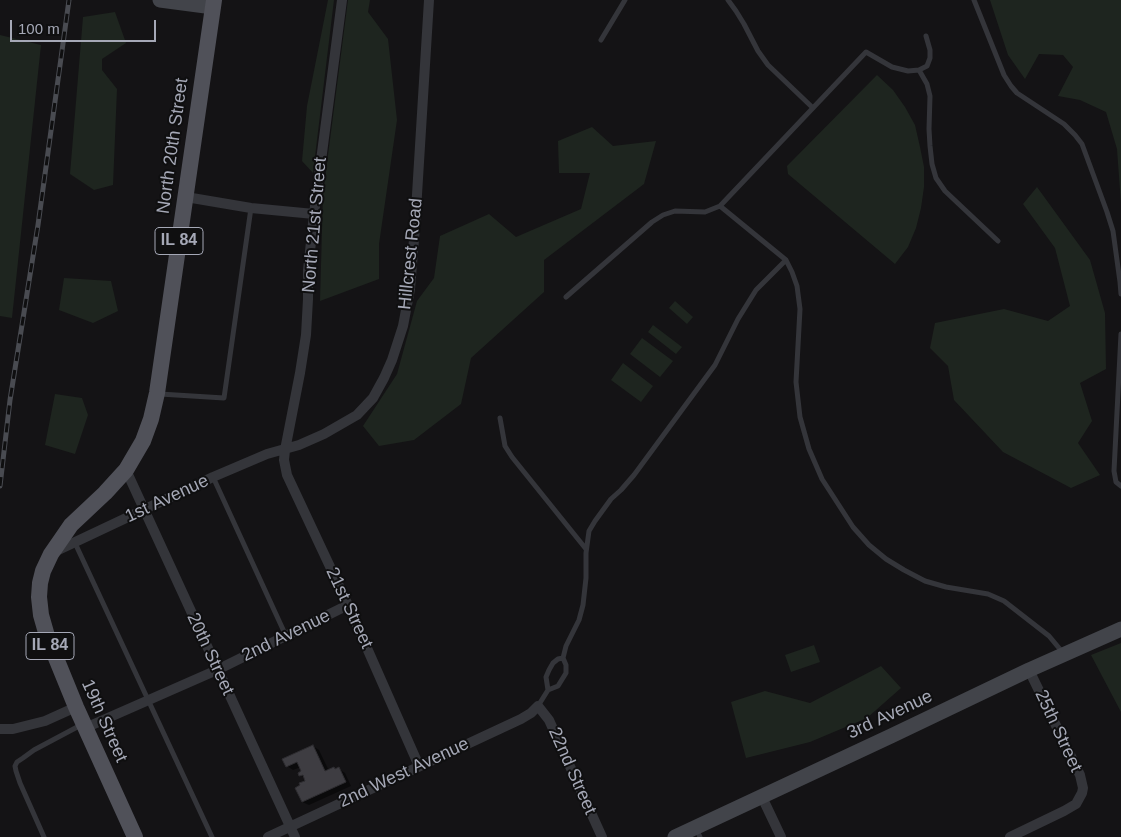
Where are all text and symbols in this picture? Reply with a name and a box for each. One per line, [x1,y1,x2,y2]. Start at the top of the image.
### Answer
scale bar [12,10,159,42]
text: 100 m [18,20,60,37]
street label: North 20th Street [153,77,193,215]
street label: North 21st Street [298,156,332,294]
street label: Hillcrest Road [394,197,428,311]
road number: IL 84 [155,228,203,255]
street label: 1st Avenue [122,470,212,528]
street label: 21st Street [321,564,377,652]
street label: 2nd Avenue [238,605,334,667]
street label: 20th Street [182,610,238,698]
road number: IL 84 [26,632,74,659]
street label: 19th Street [76,676,132,766]
street label: 3rd Avenue [844,686,936,744]
street label: 25th Street [1030,687,1086,775]
street label: 22nd Street [543,724,601,818]
street label: 2nd West Avenue [335,733,473,813]

